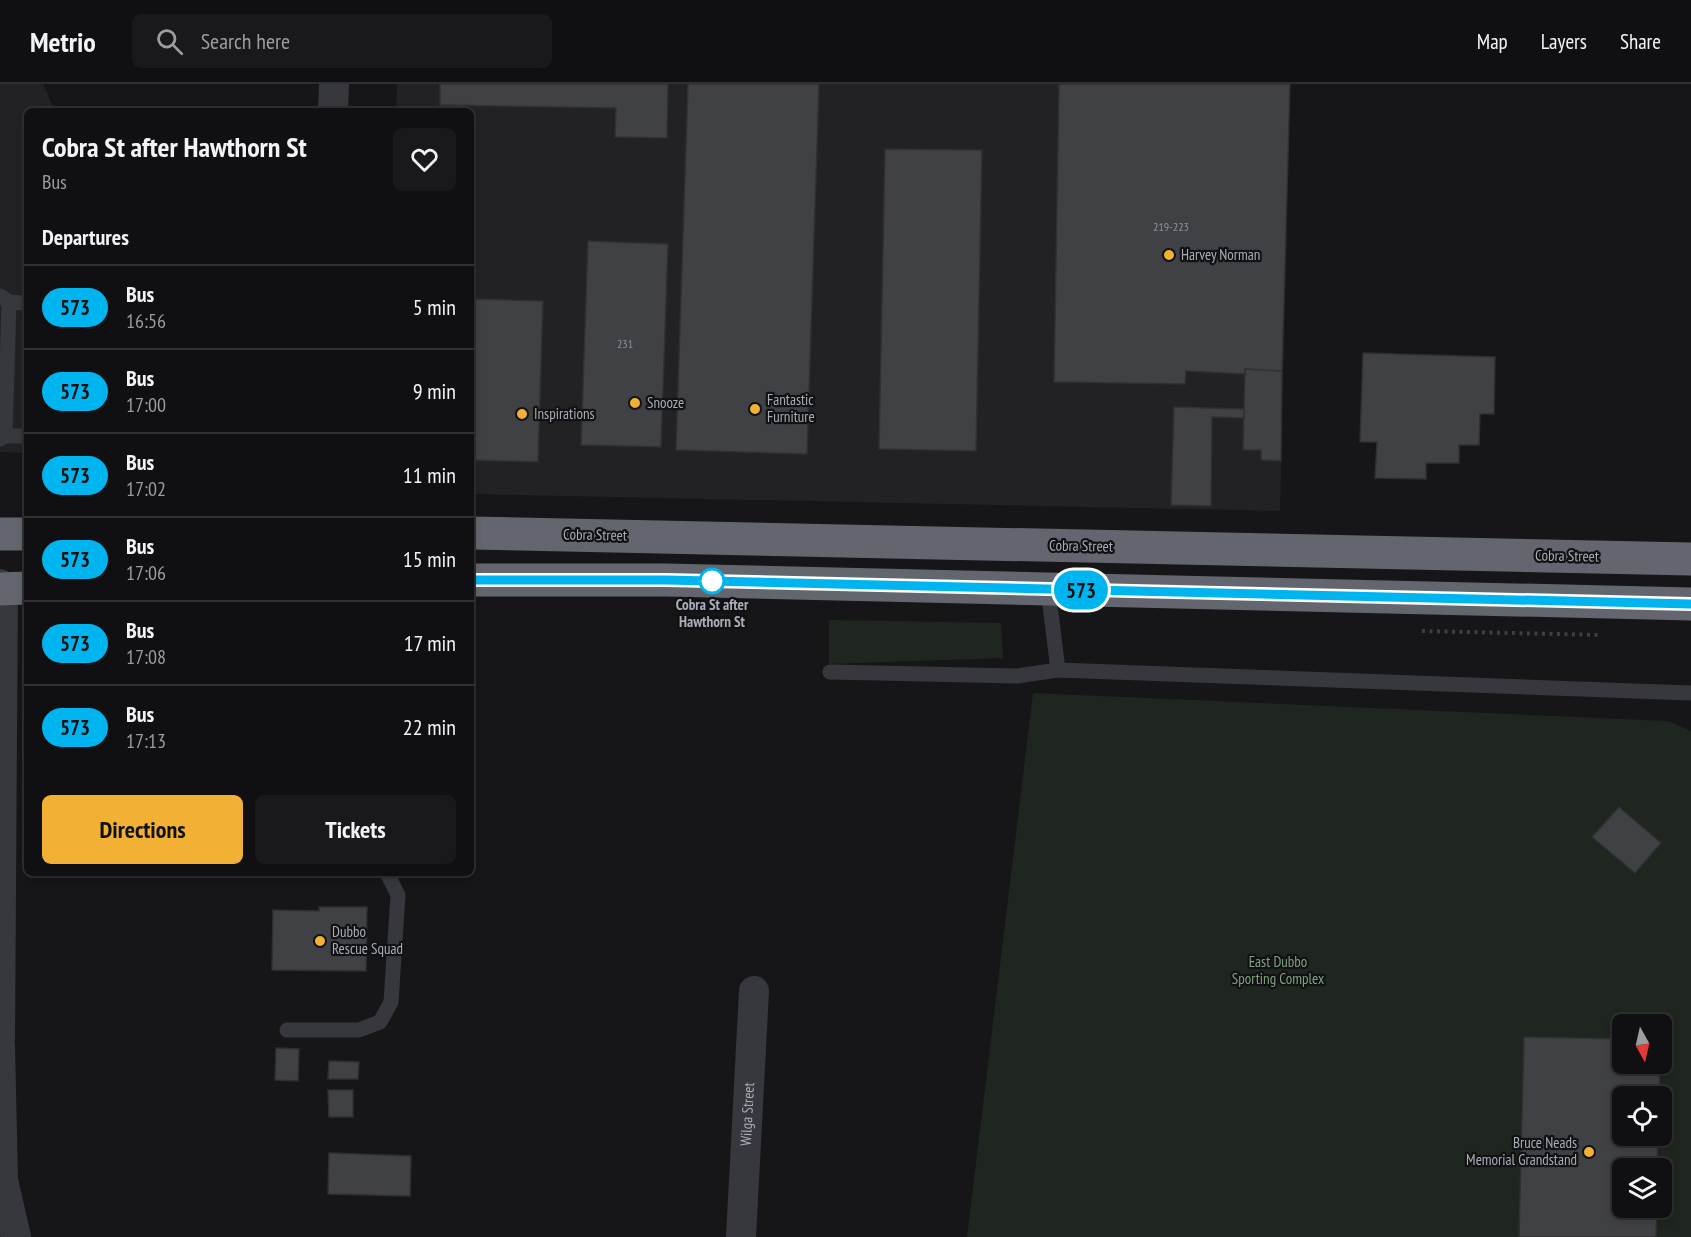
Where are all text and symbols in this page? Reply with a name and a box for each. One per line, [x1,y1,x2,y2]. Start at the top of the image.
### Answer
search box [132,14,552,68]
text: Metrio [30,23,96,60]
icon: search [153,25,186,58]
text: Search here [201,27,290,55]
text: Map [1477,28,1508,55]
text: Layers [1541,28,1587,55]
text: Share [1620,28,1661,55]
text: Cobra St after Hawthorn St [42,128,307,165]
button: heart [393,128,456,191]
text: Bus [42,169,67,195]
house number: 219-223 [1153,219,1189,234]
text: Departures [42,223,129,251]
place label: Harvey Norman [1181,245,1260,264]
marker: Harvey Norman [1162,248,1176,262]
text: Bus [126,280,154,308]
text: 5 min [413,293,456,321]
text: 573 [60,294,90,321]
text: 16:56 [126,308,166,334]
house number: 231 [617,336,633,351]
text: Bus [126,364,154,392]
text: 9 min [413,377,456,405]
text: 573 [60,378,90,405]
place label: Fantastic Furniture [767,390,815,426]
text: 17:00 [126,392,166,418]
place label: Snooze [647,393,684,412]
marker: Snooze [628,396,642,410]
marker: Fantastic Furniture [748,402,762,416]
place label: Inspirations [534,404,595,423]
marker: Inspirations [515,407,529,421]
text: Bus [126,448,154,476]
text: 11 min [403,461,456,489]
text: 573 [60,462,90,489]
text: 17:02 [126,476,166,502]
street label: Cobra Street [563,524,627,545]
text: Bus [126,532,154,560]
street label: Cobra Street [1049,535,1113,556]
text: 15 min [403,545,456,573]
street label: Cobra Street [1535,545,1599,566]
text: 573 [60,546,90,573]
text: 17:06 [126,560,166,586]
marker: Cobra St after Hawthorn St [699,568,725,594]
line badge: 573 [1046,570,1116,610]
text: 573 [1066,577,1096,604]
place label: Cobra St after Hawthorn St [676,595,749,631]
text: Bus [126,616,154,644]
text: 17 min [404,629,456,657]
text: 573 [60,630,90,657]
text: 17:08 [126,644,166,670]
text: Bus [126,700,154,728]
text: 22 min [403,713,456,741]
text: 573 [60,714,90,741]
text: 17:13 [126,728,166,754]
button: Directions [42,795,243,864]
button: Tickets [255,795,456,864]
place label: Dubbo Rescue Squad [332,922,403,958]
marker: Dubbo Rescue Squad [313,934,327,948]
park label: East Dubbo Sporting Complex [1232,952,1324,988]
north arrow [1612,1014,1672,1074]
map controls [1612,1014,1672,1218]
street label: Wilga Street [736,1082,758,1146]
button: locate [1612,1086,1672,1146]
place label: Bruce Neads Memorial Grandstand [1466,1133,1577,1169]
marker: Bruce Neads Memorial Grandstand [1582,1145,1596,1159]
button: layers [1612,1158,1672,1218]

